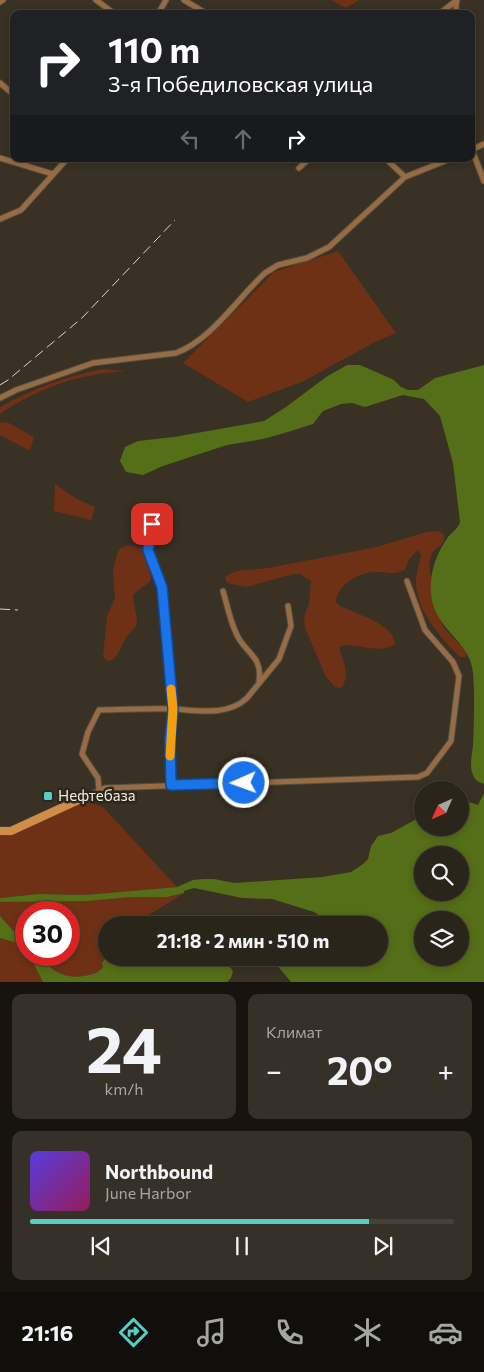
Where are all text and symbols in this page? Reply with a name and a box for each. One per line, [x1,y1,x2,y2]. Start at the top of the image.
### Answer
text: 110 m [108,27,200,70]
icon: right [25,30,90,95]
text: 3-я Победиловская улица [108,70,373,97]
icon: left [176,125,204,153]
icon: ahead [229,125,257,153]
icon: right [282,125,310,153]
pin [131,503,173,545]
icon: arrive [138,510,166,538]
position arrow [217,756,269,808]
north arrow [414,781,469,836]
map controls [414,781,469,966]
place label: Нефтебаза [58,786,136,804]
marker: Нефтебаза [42,790,54,802]
button: search [414,846,469,901]
speed limit sign: 30 [15,901,80,966]
button: layers [414,911,469,966]
text: 21:18 · 2 мин · 510 m [157,929,329,952]
text: 24 [86,1007,162,1086]
text: Климат [266,1022,322,1041]
text: 20° [327,1046,393,1093]
text: − [266,1053,282,1087]
text: + [438,1053,454,1087]
text: km/h [105,1079,143,1098]
text: Northbound [105,1160,213,1183]
text: June Harbor [105,1183,191,1202]
icon: previous [87,1232,115,1260]
icon: pause [228,1232,256,1260]
icon: next [369,1232,397,1260]
icon: directions [116,1315,151,1350]
icon: music [194,1315,229,1350]
icon: phone [272,1315,307,1350]
icon: climate [350,1315,385,1350]
icon: car [428,1315,463,1350]
text: 21:16 [21,1319,73,1346]

